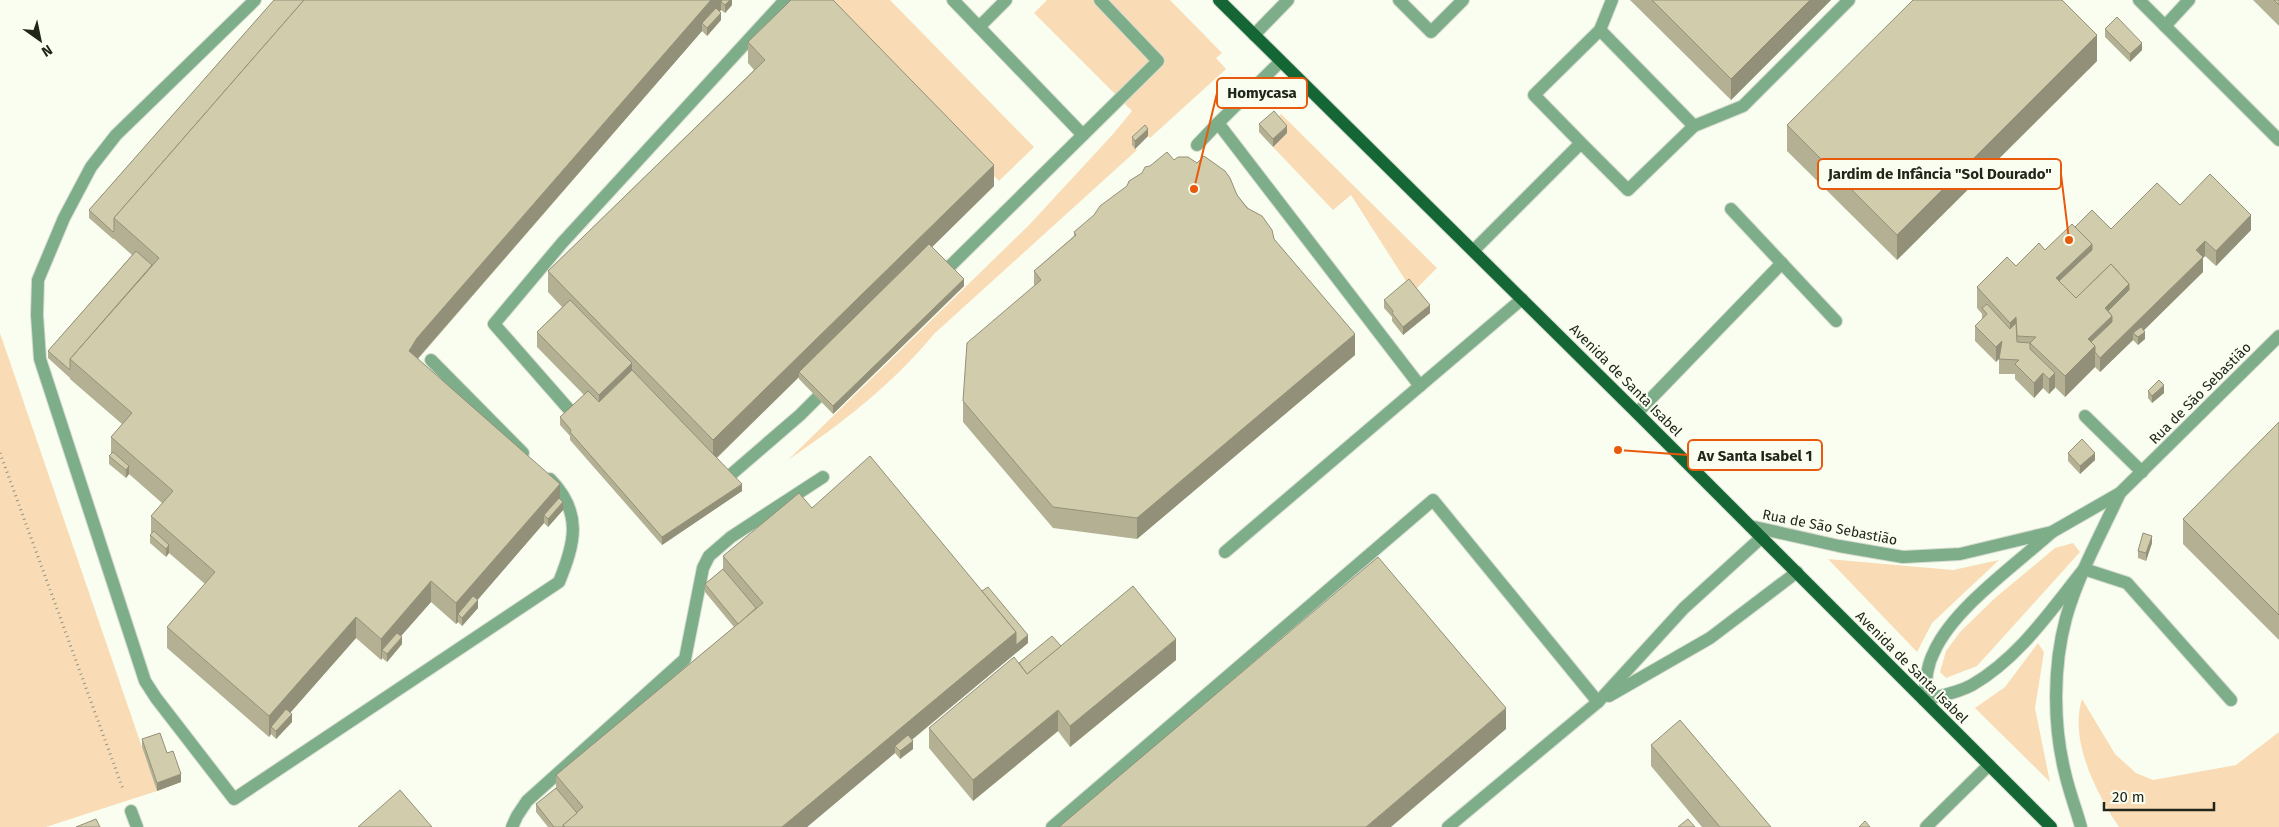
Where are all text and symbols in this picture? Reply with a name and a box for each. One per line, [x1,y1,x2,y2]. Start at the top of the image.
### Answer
north arrow [15,15,65,65]
text: N [38,41,55,60]
callout: Homycasa [1217,78,1307,108]
text: Homycasa [1227,84,1297,102]
callout: Jardim de Infância "Sol Dourado" [1818,159,2061,189]
text: Jardim de Infância "Sol Dourado" [1827,165,2052,183]
street label: Avenida de Santa Isabel [1566,321,1685,440]
street label: Rua de São Sebastião [2146,339,2255,448]
callout: Av Santa Isabel 1 [1688,440,1822,470]
text: Av Santa Isabel 1 [1697,447,1812,465]
street label: Rua de São Sebastião [1761,506,1899,549]
street label: Avenida de Santa Isabel [1852,608,1971,727]
scale bar [2104,780,2214,812]
text: 20 m [2112,788,2145,806]

